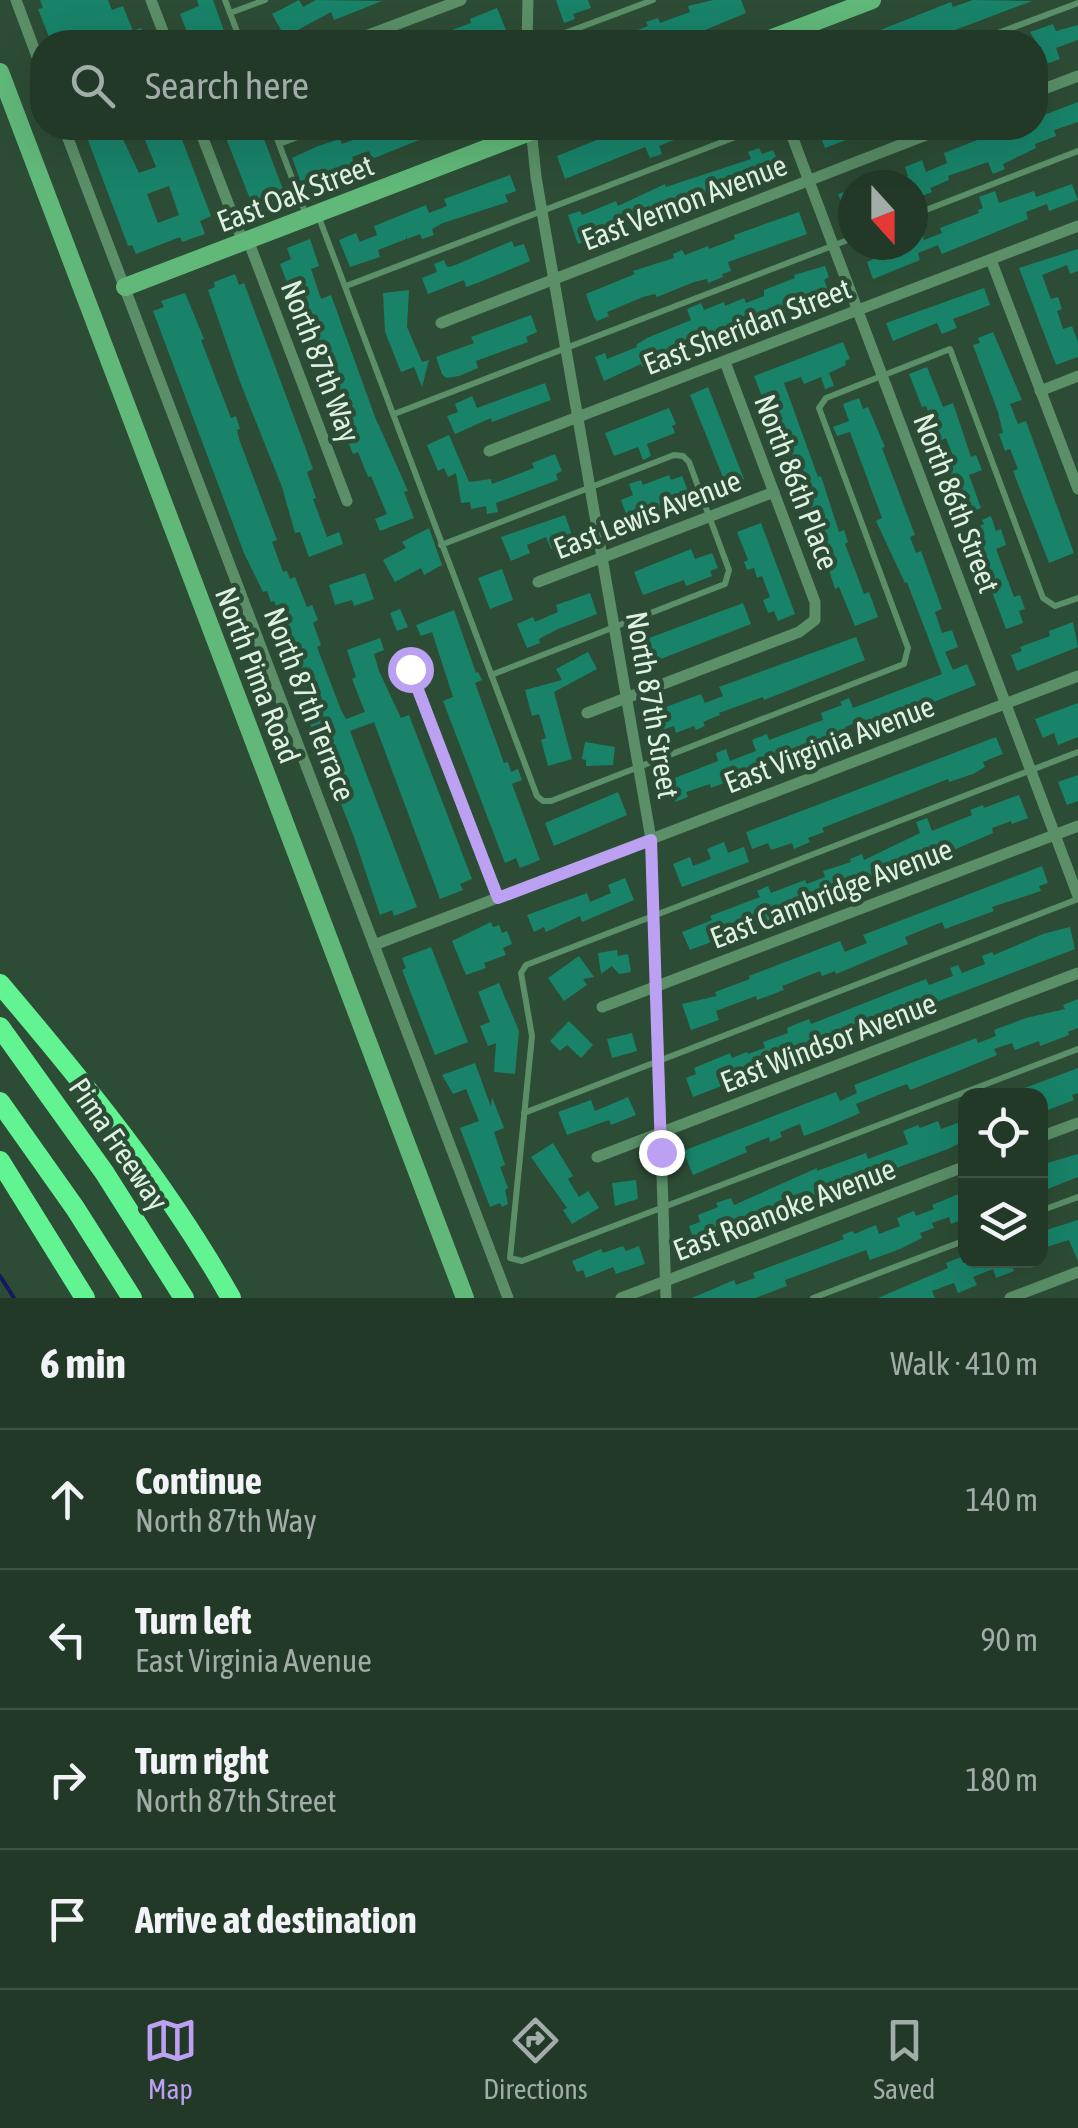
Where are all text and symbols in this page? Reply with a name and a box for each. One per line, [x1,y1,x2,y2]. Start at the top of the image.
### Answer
search box [30,30,1048,140]
icon: search [65,58,120,113]
text: Search here [145,64,309,107]
street label: East Vernon Avenue [577,147,791,257]
street label: East Oak Street [212,148,378,238]
north arrow [838,170,928,260]
street label: East Sheridan Street [639,271,855,381]
street label: North 87th Way [275,275,367,447]
street label: North 86th Place [748,390,846,574]
street label: North 86th Street [907,409,1007,597]
street label: East Lewis Avenue [549,463,745,565]
street label: North Pima Road [209,582,307,768]
street label: North 87th Terrace [258,603,362,805]
street label: North 87th Street [620,609,686,801]
route start [388,647,434,693]
street label: East Virginia Avenue [719,688,939,800]
street label: East Cambridge Avenue [705,831,957,955]
street label: East Windsor Avenue [715,985,941,1099]
street label: Pima Freeway [62,1072,176,1216]
map controls [958,1088,1048,1268]
button: locate [958,1088,1048,1178]
route end [639,1130,685,1176]
street label: East Roanoke Avenue [668,1151,900,1267]
button: layers [958,1178,1048,1268]
text: 6 min [40,1339,126,1387]
text: Walk · 410 m [890,1345,1038,1382]
text: Continue [135,1459,262,1502]
icon: ahead [40,1472,95,1527]
text: 140 m [965,1481,1038,1518]
text: North 87th Way [135,1502,317,1539]
text: Turn left [135,1599,251,1642]
icon: left [40,1612,95,1667]
text: 90 m [980,1621,1038,1658]
text: East Virginia Avenue [135,1642,372,1679]
text: Turn right [135,1739,269,1782]
icon: right [40,1752,95,1807]
text: 180 m [965,1761,1038,1798]
text: North 87th Street [135,1782,337,1819]
icon: arrive [40,1892,95,1947]
text: Arrive at destination [135,1898,417,1941]
tab: Map [143,2013,198,2105]
tab: Directions [483,2013,588,2105]
tab: Saved [873,2013,935,2105]

